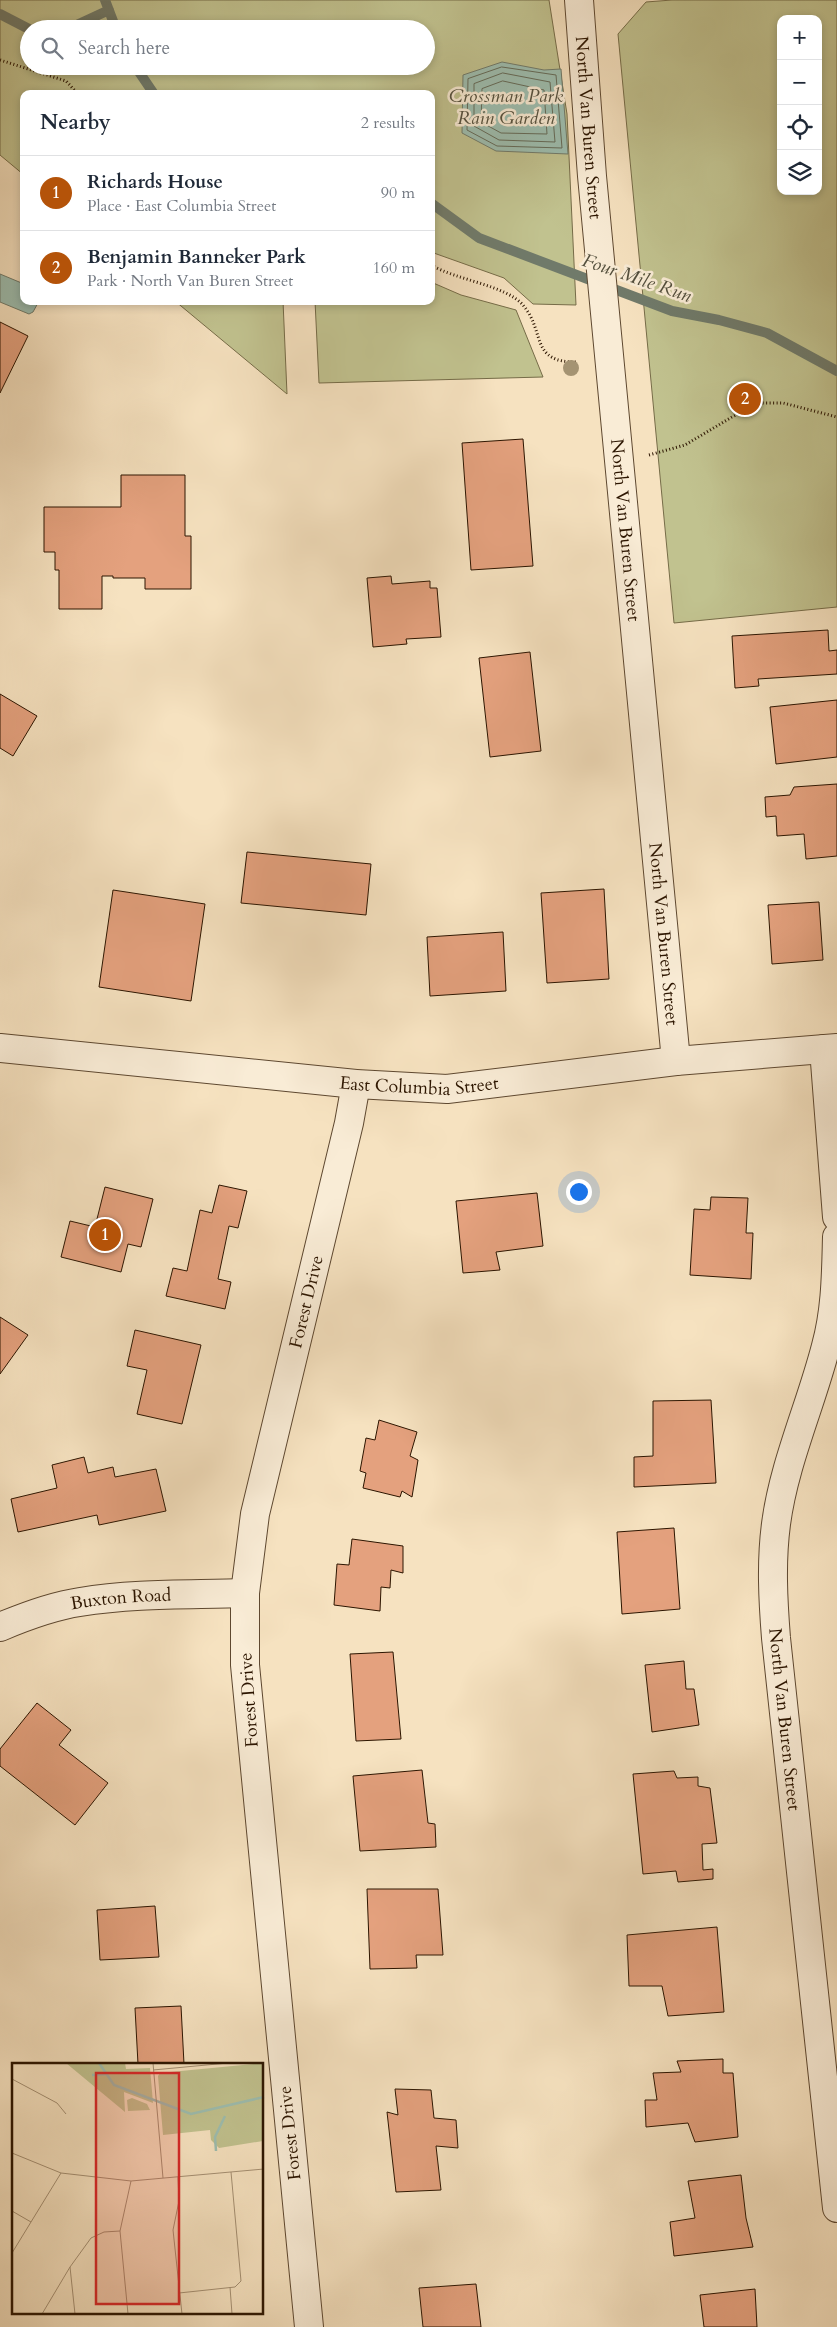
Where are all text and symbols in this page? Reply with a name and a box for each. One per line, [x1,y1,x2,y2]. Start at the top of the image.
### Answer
map controls [777,15,822,195]
button: + [777,15,822,60]
search box [20,20,435,75]
icon: search [38,34,66,62]
text: Search here [78,35,170,61]
street label: North Van Buren Street [569,35,609,221]
button: − [777,60,822,105]
water label: Crossman Park Rain Garden [449,83,564,131]
button: locate [777,105,822,150]
text: Nearby [40,108,111,137]
text: 2 results [361,112,415,134]
button: layers [777,150,822,195]
text: Richards House [87,169,223,195]
text: 1 [52,182,60,204]
text: 90 m [381,182,415,204]
text: Place · East Columbia Street [87,195,276,217]
text: Benjamin Banneker Park [87,244,306,270]
water label: Four Mile Run [579,247,696,309]
text: 2 [52,257,60,279]
text: 160 m [373,257,415,279]
text: Park · North Van Buren Street [87,270,293,292]
pin: 2 [729,380,761,418]
street label: North Van Buren Street [604,437,647,623]
street label: North Van Buren Street [643,842,685,1027]
street label: East Columbia Street [338,1070,500,1102]
your location [566,1179,592,1205]
pin: 1 [89,1216,121,1254]
street label: Forest Drive [283,1253,329,1351]
street label: Buxton Road [68,1582,172,1616]
street label: North Van Buren Street [763,1627,807,1812]
street label: Forest Drive [233,1652,265,1748]
inset map [12,2063,264,2314]
street label: Forest Drive [273,2085,307,2181]

